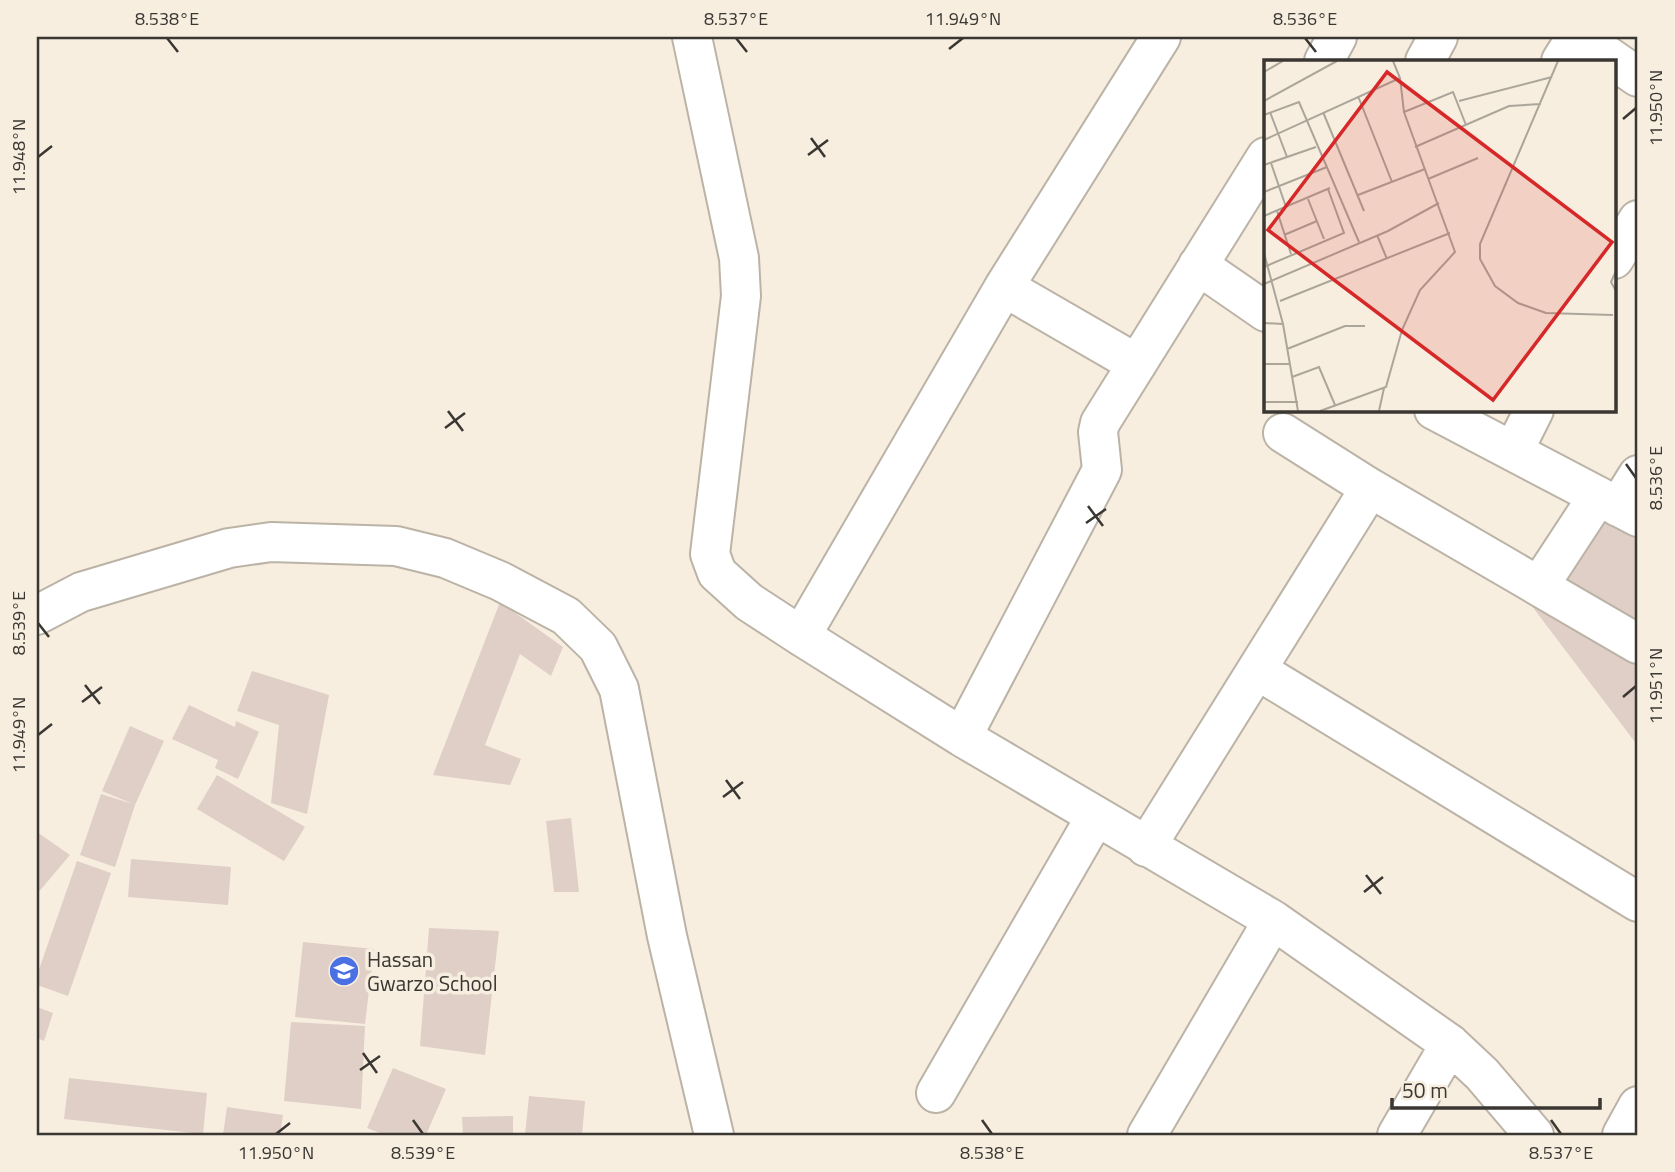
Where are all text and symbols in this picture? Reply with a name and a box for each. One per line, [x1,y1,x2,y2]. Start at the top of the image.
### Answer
text: 8.538°E [135,5,199,32]
text: 8.537°E [704,5,768,32]
text: 11.949°N [925,5,1001,32]
text: 8.536°E [1273,5,1337,32]
inset map [1264,60,1616,411]
text: 11.950°N [1642,70,1669,146]
text: 11.948°N [5,119,32,195]
text: 8.536°E [1642,446,1669,510]
text: 8.539°E [5,591,32,655]
text: 11.951°N [1642,648,1669,724]
text: 11.949°N [5,697,32,773]
place label: Hassan Gwarzo School [367,943,498,999]
school or university icon: Hassan Gwarzo School [327,954,361,988]
scale bar [1392,1067,1600,1111]
text: 50 m [1402,1074,1448,1106]
text: 11.950°N [238,1139,314,1166]
text: 8.539°E [391,1139,455,1166]
text: 8.538°E [960,1139,1024,1166]
text: 8.537°E [1529,1139,1593,1166]

